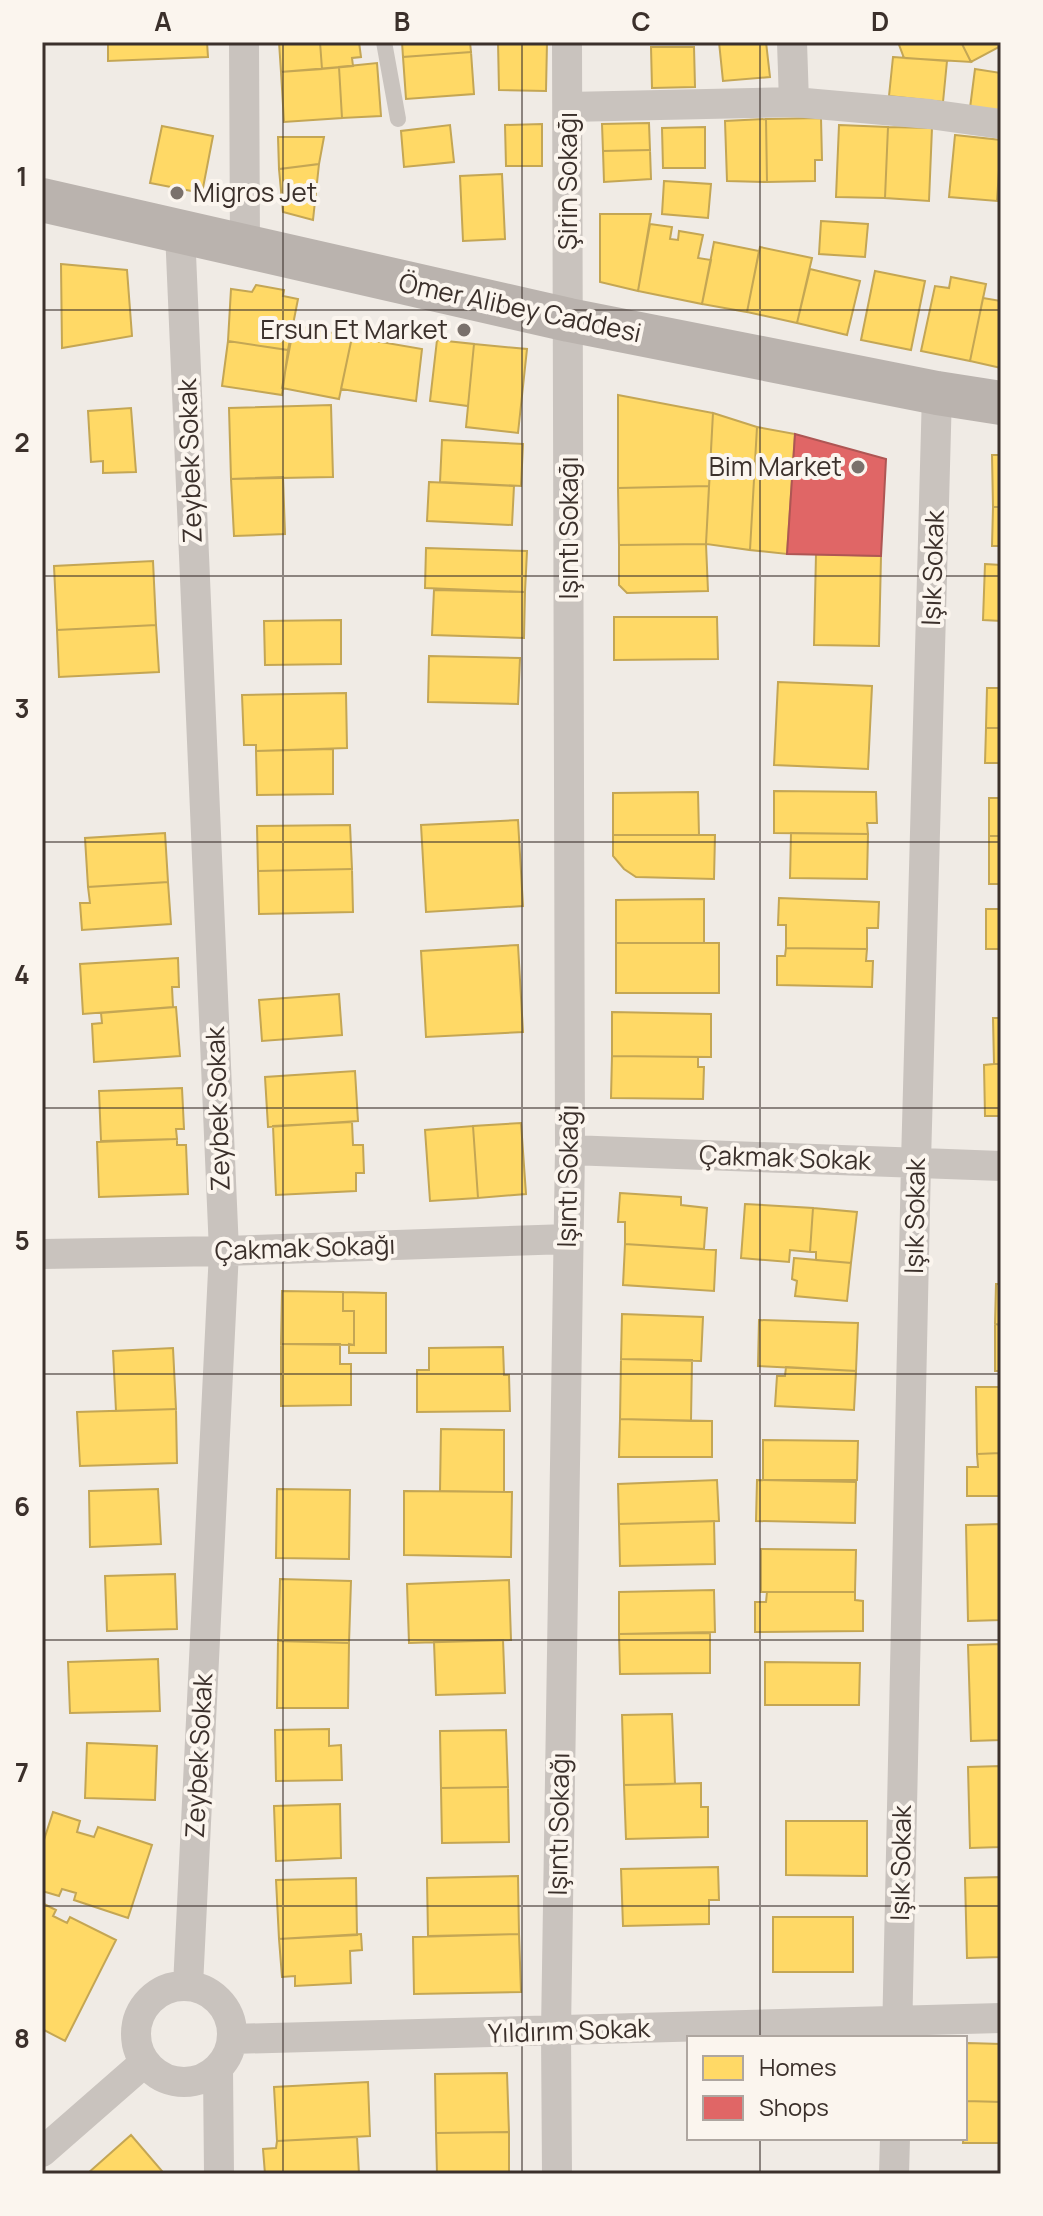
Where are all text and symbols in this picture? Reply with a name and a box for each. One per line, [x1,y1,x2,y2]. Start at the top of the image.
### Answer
text: A [154,3,172,39]
text: B [394,3,410,39]
text: C [631,3,651,39]
text: D [871,3,889,39]
street label: Şirin Sokağı [549,112,585,250]
text: 1 [16,158,28,194]
place label: Migros Jet [193,174,317,210]
marker: Migros Jet [168,184,186,202]
street label: Ömer Alibey Caddesi [396,264,645,350]
place label: Ersun Et Market [260,311,448,347]
marker: Ersun Et Market [455,321,473,339]
street label: Zeybek Sokak [168,377,210,544]
text: 2 [14,424,30,460]
place label: Bim Market [709,448,842,484]
street label: Işıntı Sokağı [550,456,586,600]
marker: Bim Market [849,458,867,476]
street label: Işık Sokak [912,509,952,626]
text: 3 [14,690,30,726]
text: 4 [14,956,30,992]
street label: Zeybek Sokak [196,1025,238,1192]
street label: Işıntı Sokağı [548,1104,586,1248]
street label: Çakmak Sokak [698,1136,873,1178]
street label: Işık Sokak [895,1157,933,1274]
text: 5 [14,1222,30,1258]
street label: Çakmak Sokağı [214,1226,396,1268]
text: 6 [14,1488,30,1524]
street label: Zeybek Sokak [176,1672,220,1839]
street label: Işıntı Sokağı [539,1752,577,1896]
text: 7 [15,1754,29,1790]
street label: Işık Sokak [881,1804,919,1921]
street label: Yıldırım Sokak [487,2009,652,2051]
text: 8 [14,2020,30,2056]
legend [687,2036,967,2140]
text: Homes [759,2050,837,2083]
text: Shops [759,2090,829,2123]

